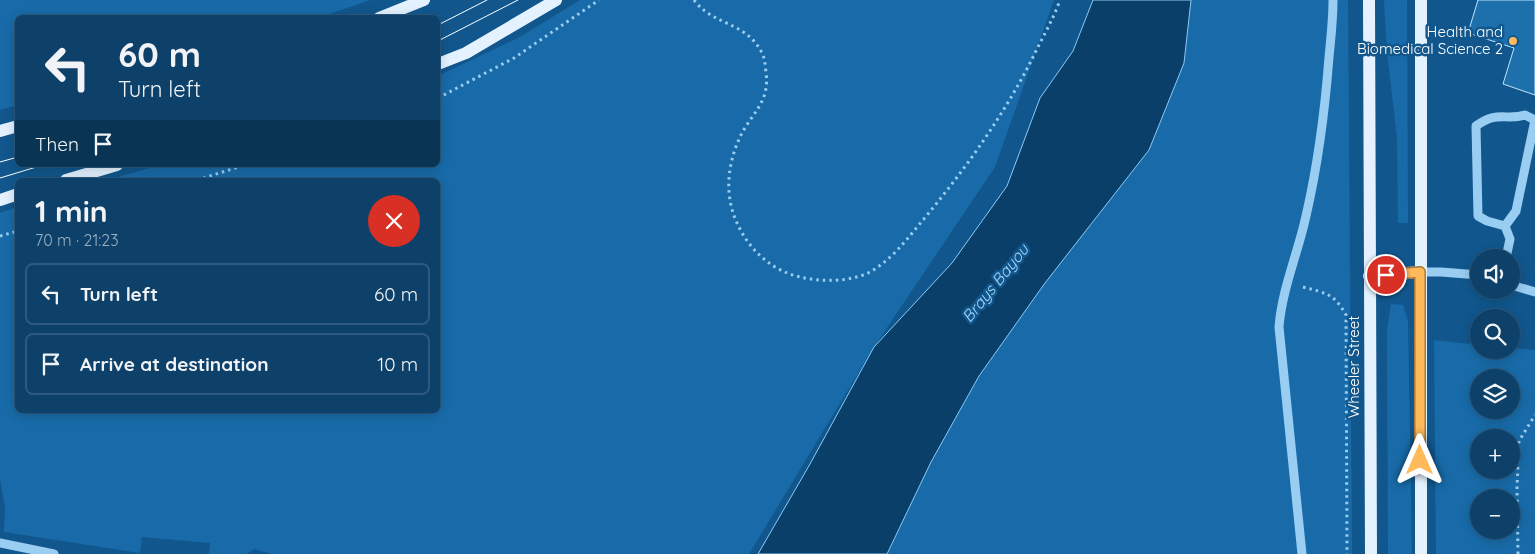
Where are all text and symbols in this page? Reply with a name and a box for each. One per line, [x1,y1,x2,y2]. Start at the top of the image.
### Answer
place label: Health and Biomedical Science 2 [1357,22,1503,58]
text: 60 m [118,32,201,76]
icon: left [35,35,100,100]
marker: Health and Biomedical Science 2 [1507,35,1519,47]
text: Turn left [118,75,201,103]
icon: arrive [89,130,117,158]
text: Then [35,132,79,156]
text: 1 min [35,192,108,230]
button: close [368,195,420,247]
text: 70 m · 21:23 [35,230,119,250]
water label: Brays Bayou [957,239,1033,326]
map controls [1470,249,1520,539]
button: sound [1470,249,1520,299]
pin [1365,254,1407,296]
icon: arrive [1372,261,1400,289]
icon: left [37,280,65,308]
text: Turn left [80,282,158,306]
text: 60 m [374,282,418,306]
button: search [1470,309,1520,359]
street label: Wheeler Street [1344,316,1363,418]
icon: arrive [37,350,65,378]
text: Arrive at destination [80,352,269,376]
text: 10 m [377,352,418,376]
button: layers [1470,369,1520,419]
button: + [1470,429,1520,479]
position arrow [1393,433,1445,485]
button: − [1470,489,1520,539]

